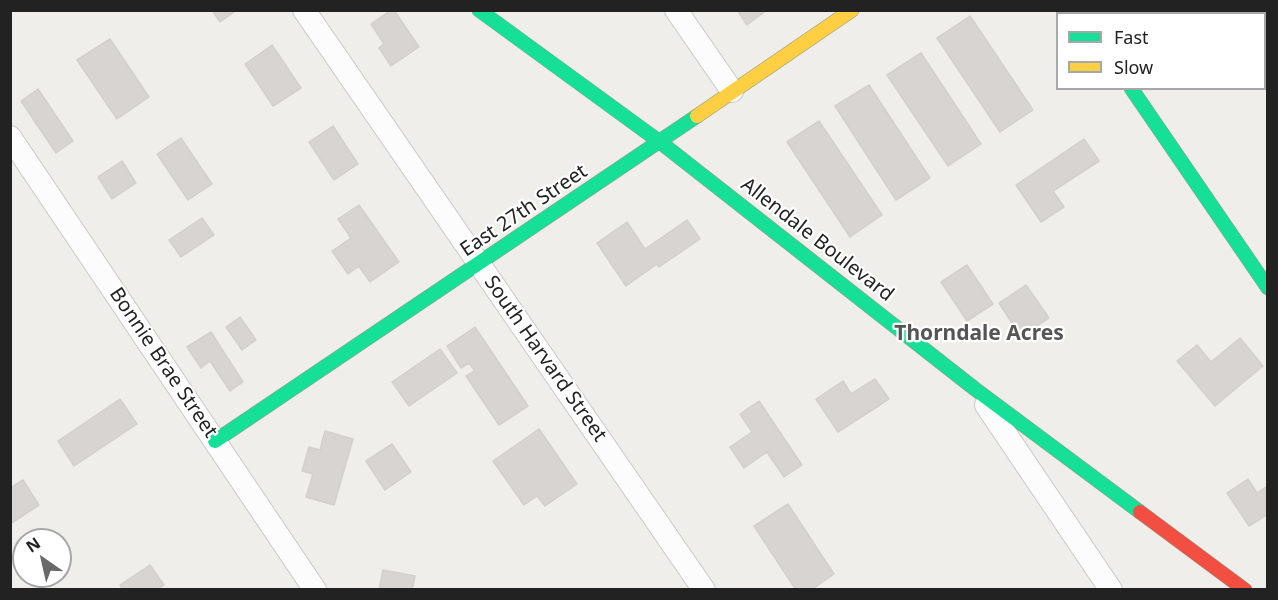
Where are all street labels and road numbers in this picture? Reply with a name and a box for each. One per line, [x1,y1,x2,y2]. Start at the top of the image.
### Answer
street label: East 27th Street [456,160,592,262]
street label: Allendale Boulevard [736,173,898,307]
street label: South Harvard Street [479,271,611,447]
street label: Bonnie Brae Street [104,283,222,443]

